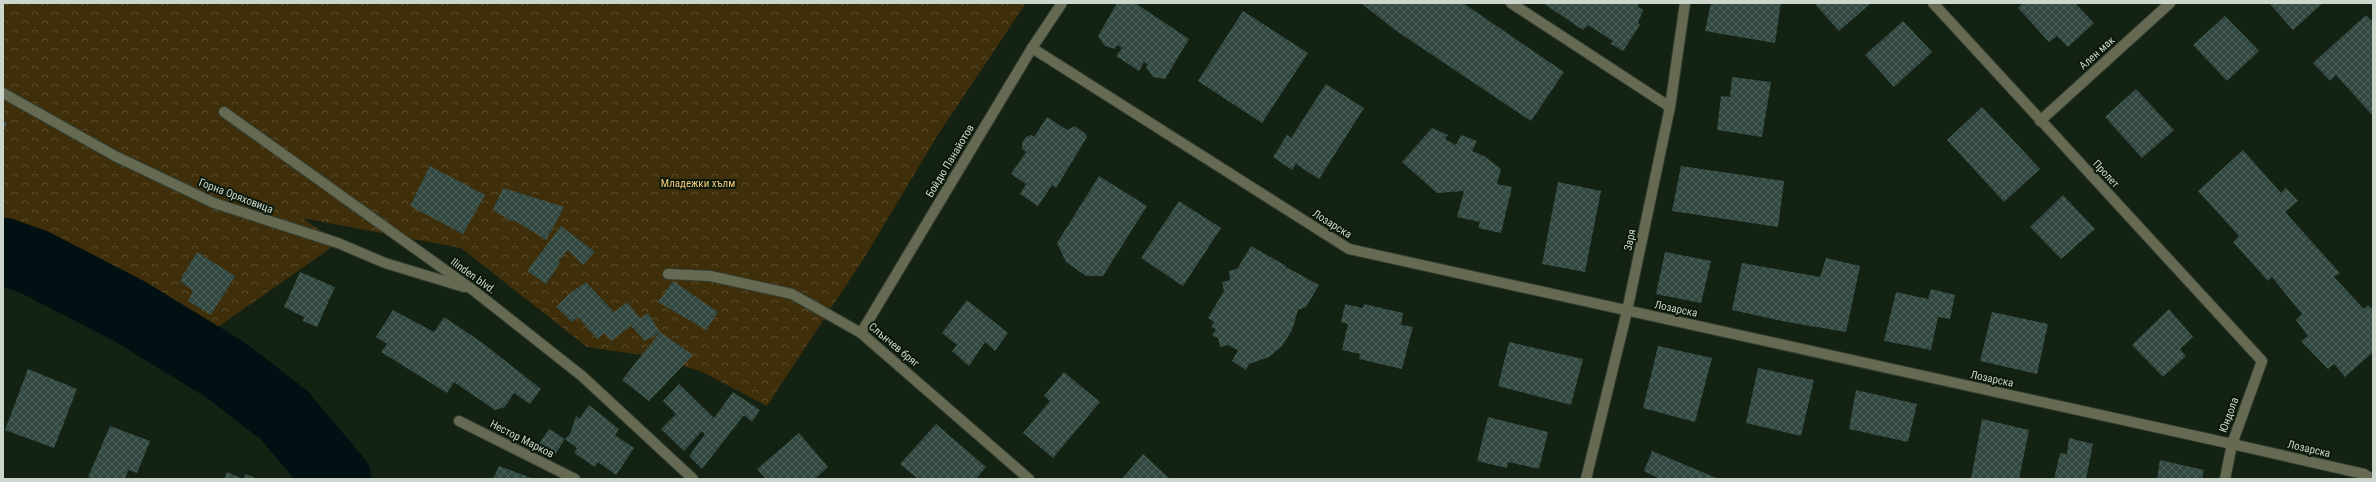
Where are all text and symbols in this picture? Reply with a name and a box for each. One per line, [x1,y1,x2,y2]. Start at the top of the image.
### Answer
street label: Ален мак [2077,33,2118,72]
street label: Бойдю Панайотов [923,122,977,200]
street label: Пролет [2090,157,2122,191]
street label: Горна Оряховица [197,176,275,216]
park label: Младежки хълм [661,177,735,190]
street label: Лозарска [1310,207,1354,241]
street label: Заря [1621,228,1639,252]
street label: Ilinden blvd. [448,255,498,297]
street label: Лозарска [1653,298,1699,320]
street label: Слънчев бряг [866,320,922,370]
street label: Лозарска [1969,368,2015,390]
street label: Юндола [2217,396,2241,434]
street label: Нестор Марков [488,417,556,461]
street label: Лозарска [2286,438,2332,460]

